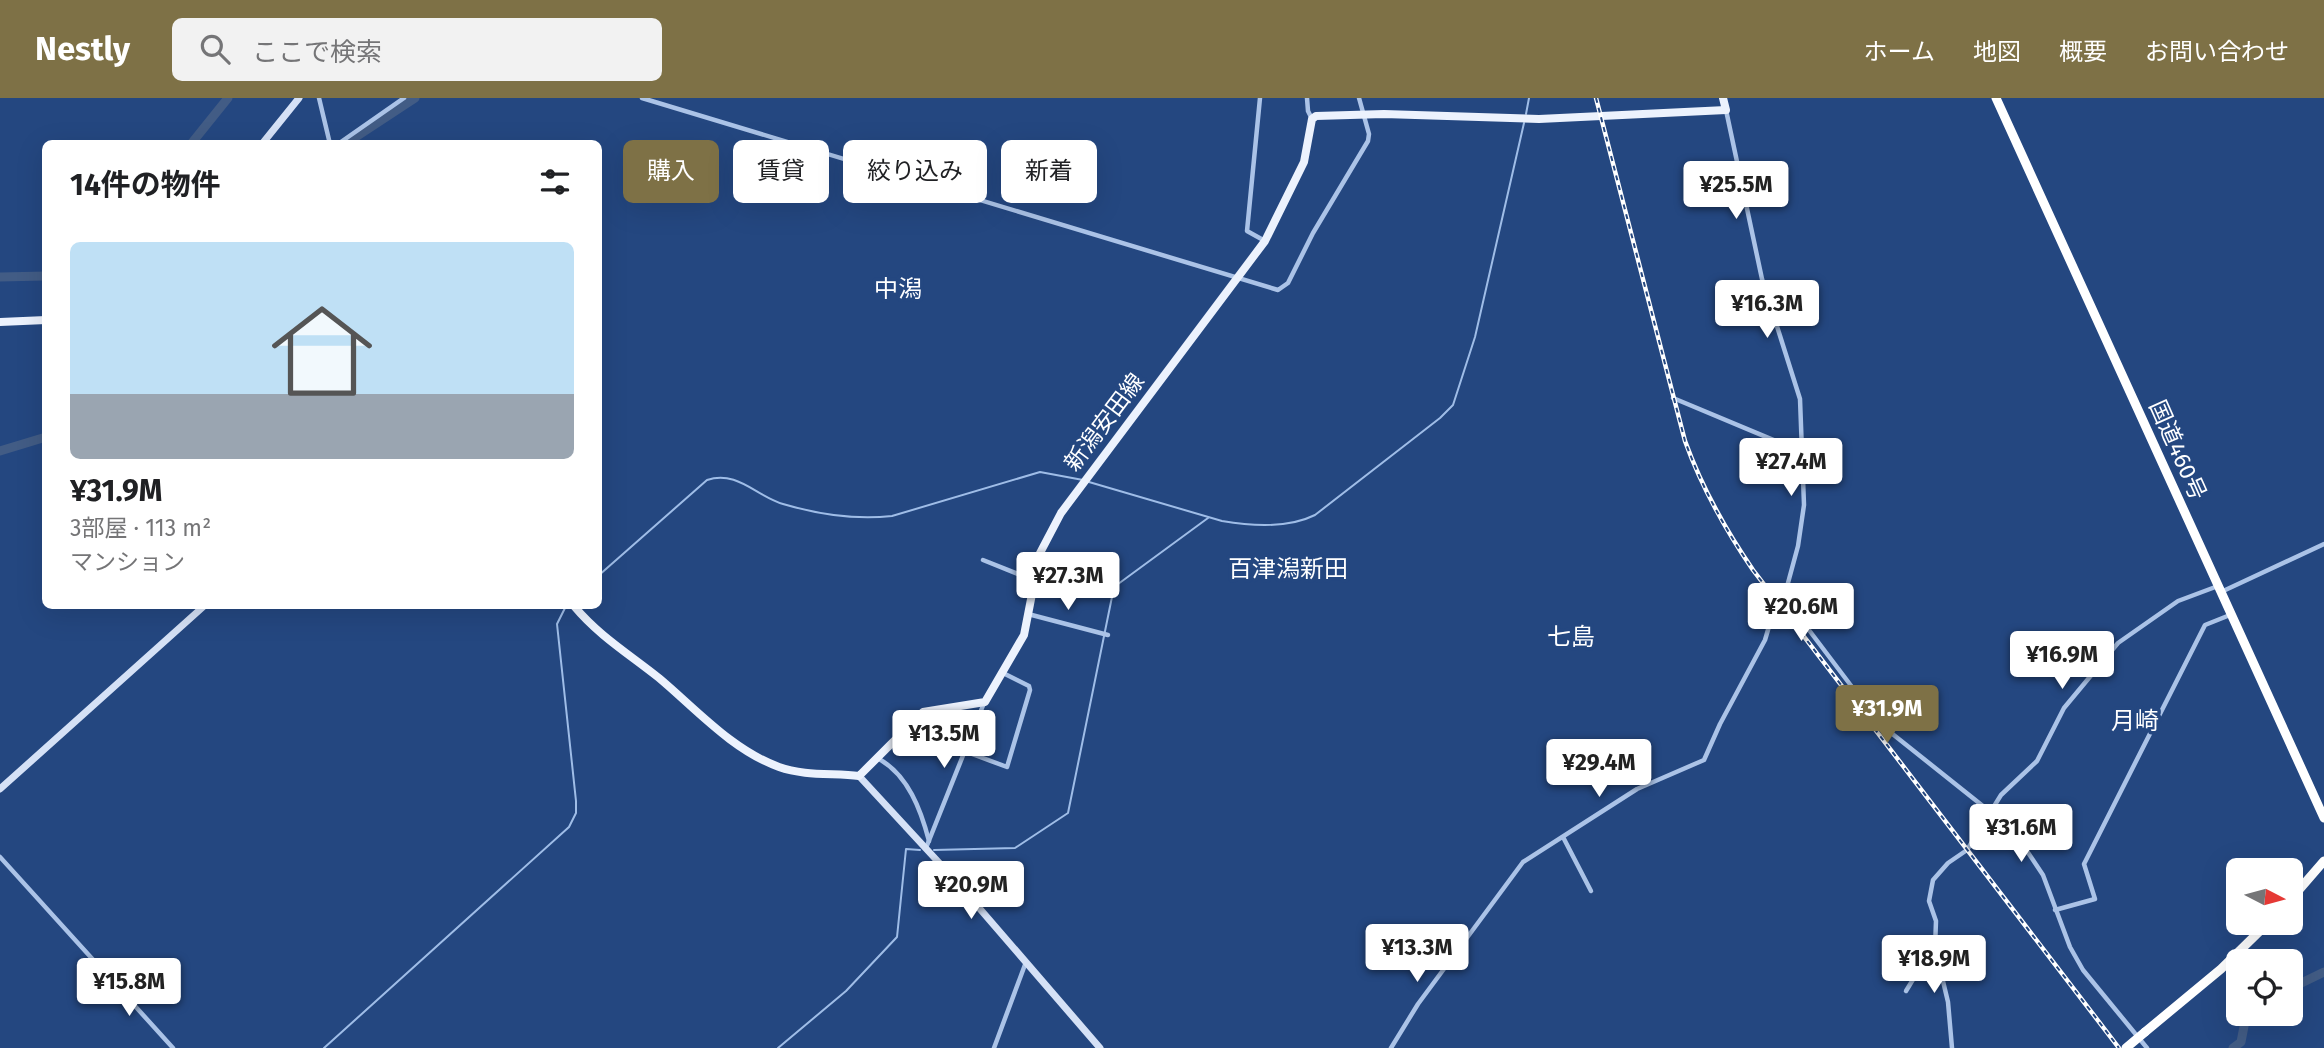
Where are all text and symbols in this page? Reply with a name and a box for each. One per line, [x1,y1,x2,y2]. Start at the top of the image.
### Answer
search box [172,18,662,81]
text: Nestly [35,29,130,69]
icon: search [196,30,234,68]
text: ここで検索 [252,37,382,68]
text: ホーム [1864,38,1935,66]
text: 地図 [1973,38,2021,66]
text: 概要 [2059,38,2107,66]
text: お問い合わせ [2145,38,2289,66]
chip: 購入 [623,140,719,203]
chip: 賃貸 [733,140,829,203]
chip: 絞り込み [843,140,987,203]
chip: 新着 [1001,140,1097,203]
pin: ¥25.5M [1679,162,1793,221]
icon: filters [536,163,574,201]
text: 14件の物件 [70,167,221,203]
text: ¥25.5M [1699,170,1773,198]
district label: 中潟 [874,275,922,303]
pin: ¥16.3M [1710,280,1824,340]
icon: home [259,288,385,414]
text: ¥16.3M [1731,289,1803,317]
street label: 新潟安田線 [1058,368,1150,476]
street label: 国道460号 [2144,396,2212,504]
pin: ¥27.4M [1734,438,1848,498]
text: ¥27.4M [1755,447,1827,475]
text: ¥31.9M [70,473,162,509]
text: 3部屋 · 113 m² [70,514,211,542]
text: マンション [70,548,185,576]
pin: ¥27.3M [1011,552,1125,612]
district label: 百津潟新田 [1228,555,1348,583]
text: ¥27.3M [1032,561,1104,589]
pin: ¥20.6M [1744,584,1858,643]
text: ¥20.6M [1764,592,1838,620]
district label: 七島 [1547,623,1595,651]
pin: ¥16.9M [2005,632,2119,691]
text: ¥16.9M [2026,640,2098,668]
pin: ¥31.9M [1830,686,1944,745]
text: ¥31.9M [1852,694,1922,722]
district label: 月崎 [2111,707,2159,735]
pin: ¥13.5M [887,710,1001,770]
text: ¥13.5M [908,719,980,747]
pin: ¥29.4M [1542,740,1656,799]
text: ¥29.4M [1562,748,1636,776]
pin: ¥31.6M [1964,804,2078,864]
text: ¥31.6M [1985,813,2057,841]
north arrow [2226,858,2303,934]
map controls [2226,858,2303,1026]
pin: ¥20.9M [914,862,1028,921]
text: ¥20.9M [934,870,1008,898]
pin: ¥13.3M [1360,924,1474,984]
text: ¥13.3M [1382,933,1452,961]
pin: ¥18.9M [1877,936,1991,995]
text: ¥18.9M [1898,944,1970,972]
button: locate [2226,949,2303,1026]
pin: ¥15.8M [72,958,186,1018]
text: ¥15.8M [93,967,165,995]

